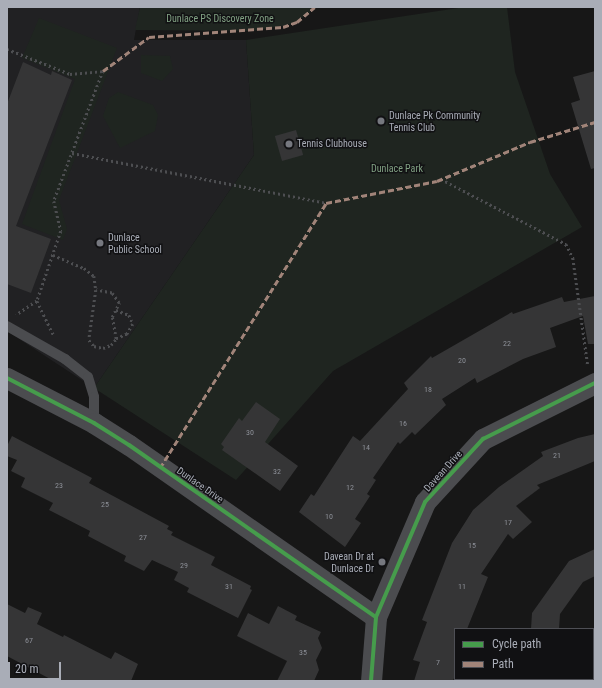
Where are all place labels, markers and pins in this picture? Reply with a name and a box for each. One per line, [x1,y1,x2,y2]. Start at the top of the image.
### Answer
place label: Dunlace Pk Community Tennis Club [389,109,480,132]
marker: Dunlace Pk Community Tennis Club [376,116,386,126]
place label: Tennis Clubhouse [297,138,367,150]
marker: Tennis Clubhouse [284,139,294,149]
place label: Dunlace Public School [108,231,162,254]
marker: Dunlace Public School [95,238,105,248]
place label: Davean Dr at Dunlace Dr [324,550,374,574]
marker: Davean Dr at Dunlace Dr [377,557,387,567]

